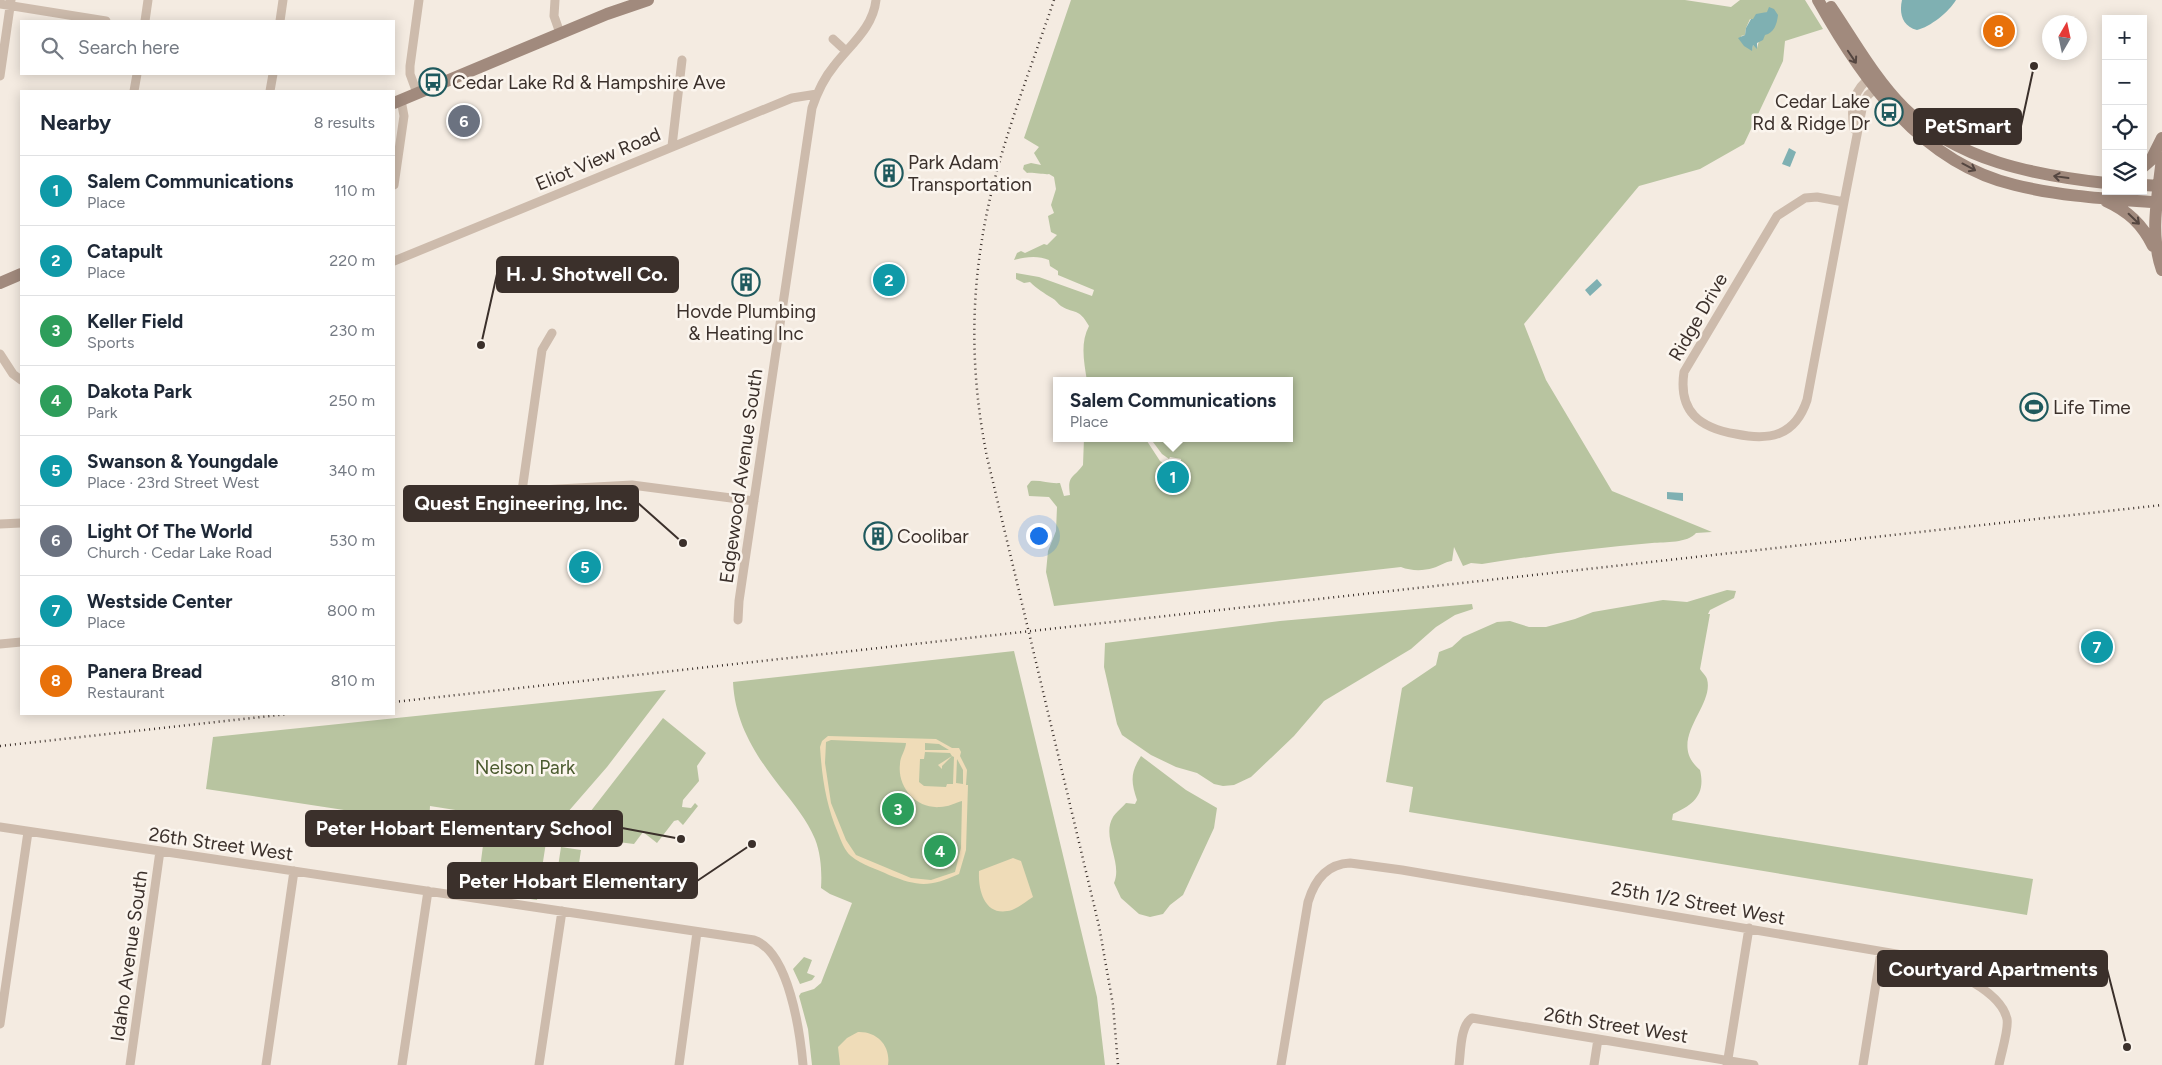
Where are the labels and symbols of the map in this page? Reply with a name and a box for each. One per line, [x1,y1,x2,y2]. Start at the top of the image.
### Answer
pin: 8 [1983,12,2015,50]
north arrow [2042,15,2087,60]
one-way arrow [1847,49,1857,63]
bus stop icon: Cedar Lake Rd & Hampshire Ave [418,67,448,97]
place label: Cedar Lake Rd & Hampshire Ave [452,71,726,94]
place label: Cedar Lake Rd & Ridge Dr [1752,90,1871,135]
bus stop icon: Cedar Lake Rd & Ridge Dr [1874,97,1904,127]
pin: 6 [448,102,480,140]
callout: PetSmart [1914,109,2021,144]
text: PetSmart [1925,114,2011,138]
street label: Eliot View Road [532,122,664,196]
place label: Park Adam Transportation [908,151,1032,196]
building icon: Park Adam Transportation [874,158,904,188]
one-way arrow [1961,162,1976,172]
one-way arrow [2053,172,2069,182]
one-way arrow [2128,213,2141,225]
callout: H. J. Shotwell Co. [497,257,678,292]
pin: 2 [873,261,905,299]
text: H. J. Shotwell Co. [506,262,668,286]
building icon: Hovde Plumbing & Heating Inc [731,267,761,297]
street label: Ridge Drive [1664,269,1732,365]
place label: Hovde Plumbing & Heating Inc [676,300,816,345]
street label: Edgewood Avenue South [715,367,767,585]
sports icon: Life Time [2019,392,2049,422]
place label: Life Time [2053,396,2131,419]
pin: 1 [1157,458,1189,496]
callout: Quest Engineering, Inc. [404,486,638,521]
text: Quest Engineering, Inc. [414,491,628,515]
building icon: Coolibar [863,521,893,551]
your location [1026,523,1052,549]
place label: Coolibar [897,525,969,548]
pin: 5 [569,548,601,586]
pin: 7 [2081,628,2113,666]
park label: Nelson Park [475,756,576,779]
pin: 3 [882,790,914,828]
callout: Peter Hobart Elementary School [306,811,622,846]
text: Peter Hobart Elementary School [316,816,612,840]
street label: 26th Street West [147,822,295,866]
pin: 4 [924,832,956,870]
callout: Peter Hobart Elementary [448,863,697,898]
street label: Idaho Avenue South [106,869,152,1043]
text: Peter Hobart Elementary [458,869,688,893]
street label: 25th 1/2 Street West [1609,876,1787,930]
callout: Courtyard Apartments [1878,951,2107,986]
text: Courtyard Apartments [1888,957,2098,981]
street label: 26th Street West [1542,1002,1690,1048]

